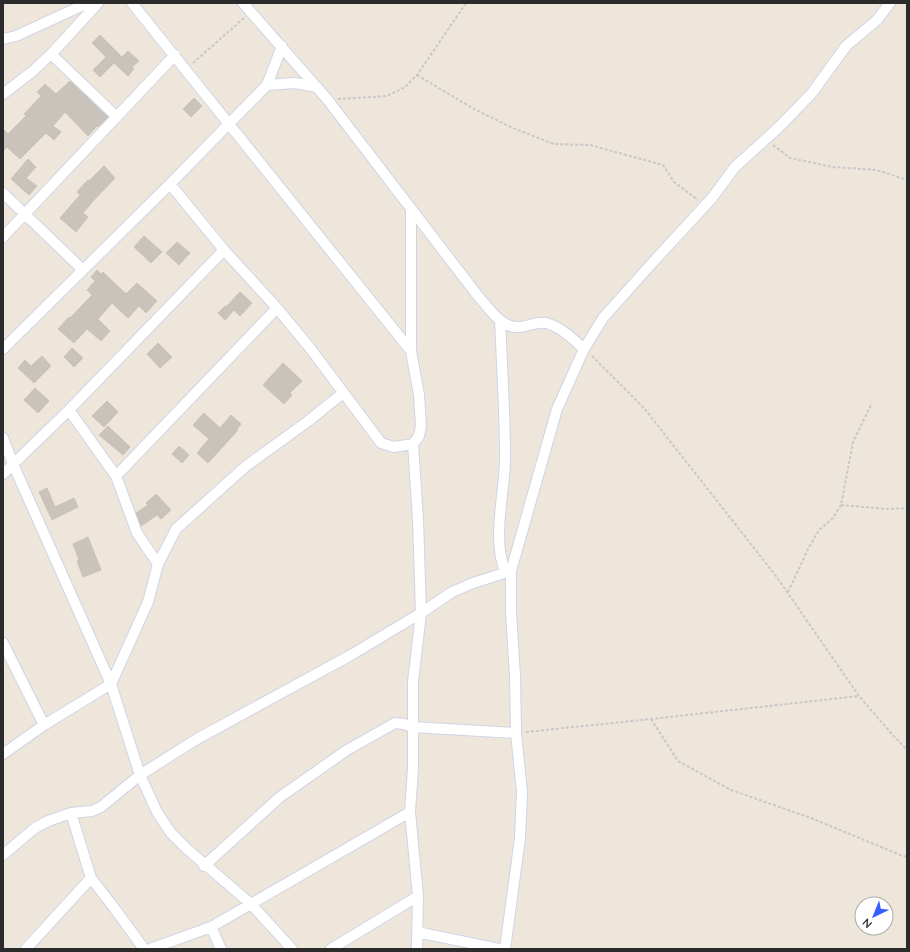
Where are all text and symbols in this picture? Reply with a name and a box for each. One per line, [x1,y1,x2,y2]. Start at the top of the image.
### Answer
north arrow [854,896,894,936]
text: N [859,915,875,931]

